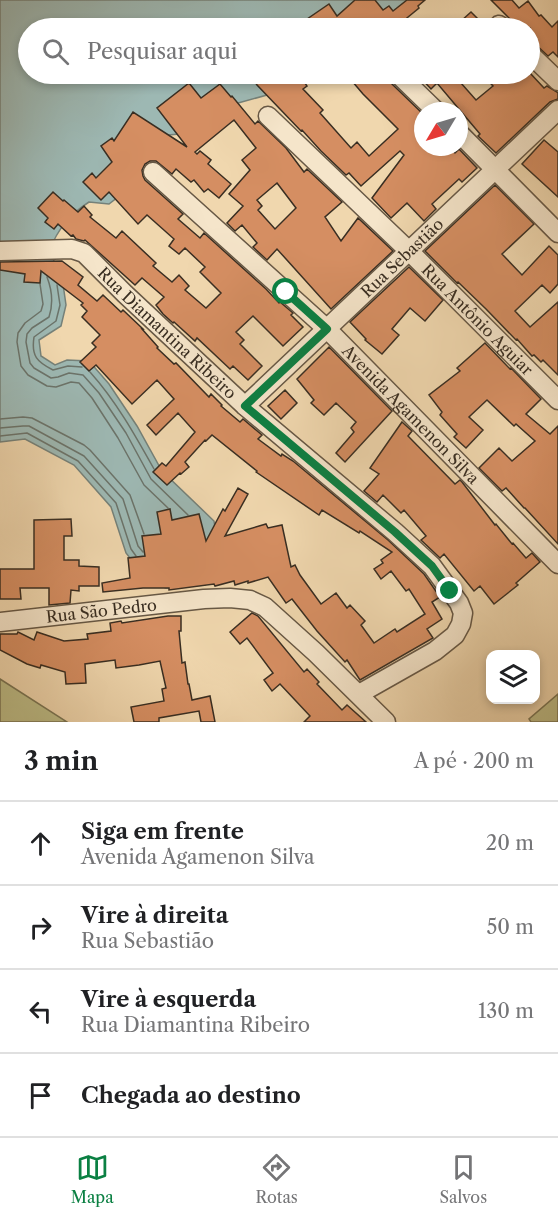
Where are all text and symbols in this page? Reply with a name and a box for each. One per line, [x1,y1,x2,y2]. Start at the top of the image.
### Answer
search box [18,18,540,84]
icon: search [39,35,72,68]
text: Pesquisar aqui [87,38,237,65]
north arrow [414,102,468,156]
street label: Rua Sebastião [356,214,448,301]
street label: Rua Antônio Aguiar [418,260,537,379]
street label: Rua Diamantina Ribeiro [94,263,241,403]
route start [272,278,298,304]
street label: Avenida Agamenon Silva [337,340,484,488]
route end [436,577,462,603]
street label: Rua São Pedro [45,594,158,627]
map controls [486,650,540,704]
button: layers [486,650,540,704]
text: 3 min [24,745,98,777]
text: A pé · 200 m [414,749,534,773]
text: Siga em frente [81,818,244,845]
icon: ahead [24,827,57,860]
text: 20 m [486,831,534,855]
text: Avenida Agamenon Silva [81,845,315,869]
text: Vire à direita [81,902,228,929]
icon: right [24,911,57,944]
text: 50 m [487,915,534,939]
text: Rua Sebastião [81,929,214,953]
text: Vire à esquerda [81,986,256,1013]
icon: left [24,995,57,1028]
text: 130 m [478,999,534,1023]
text: Rua Diamantina Ribeiro [81,1013,310,1037]
icon: arrive [24,1079,57,1112]
text: Chegada ao destino [81,1082,301,1109]
tab: Mapa [71,1151,114,1207]
tab: Rotas [255,1151,298,1207]
tab: Salvos [440,1151,487,1207]

